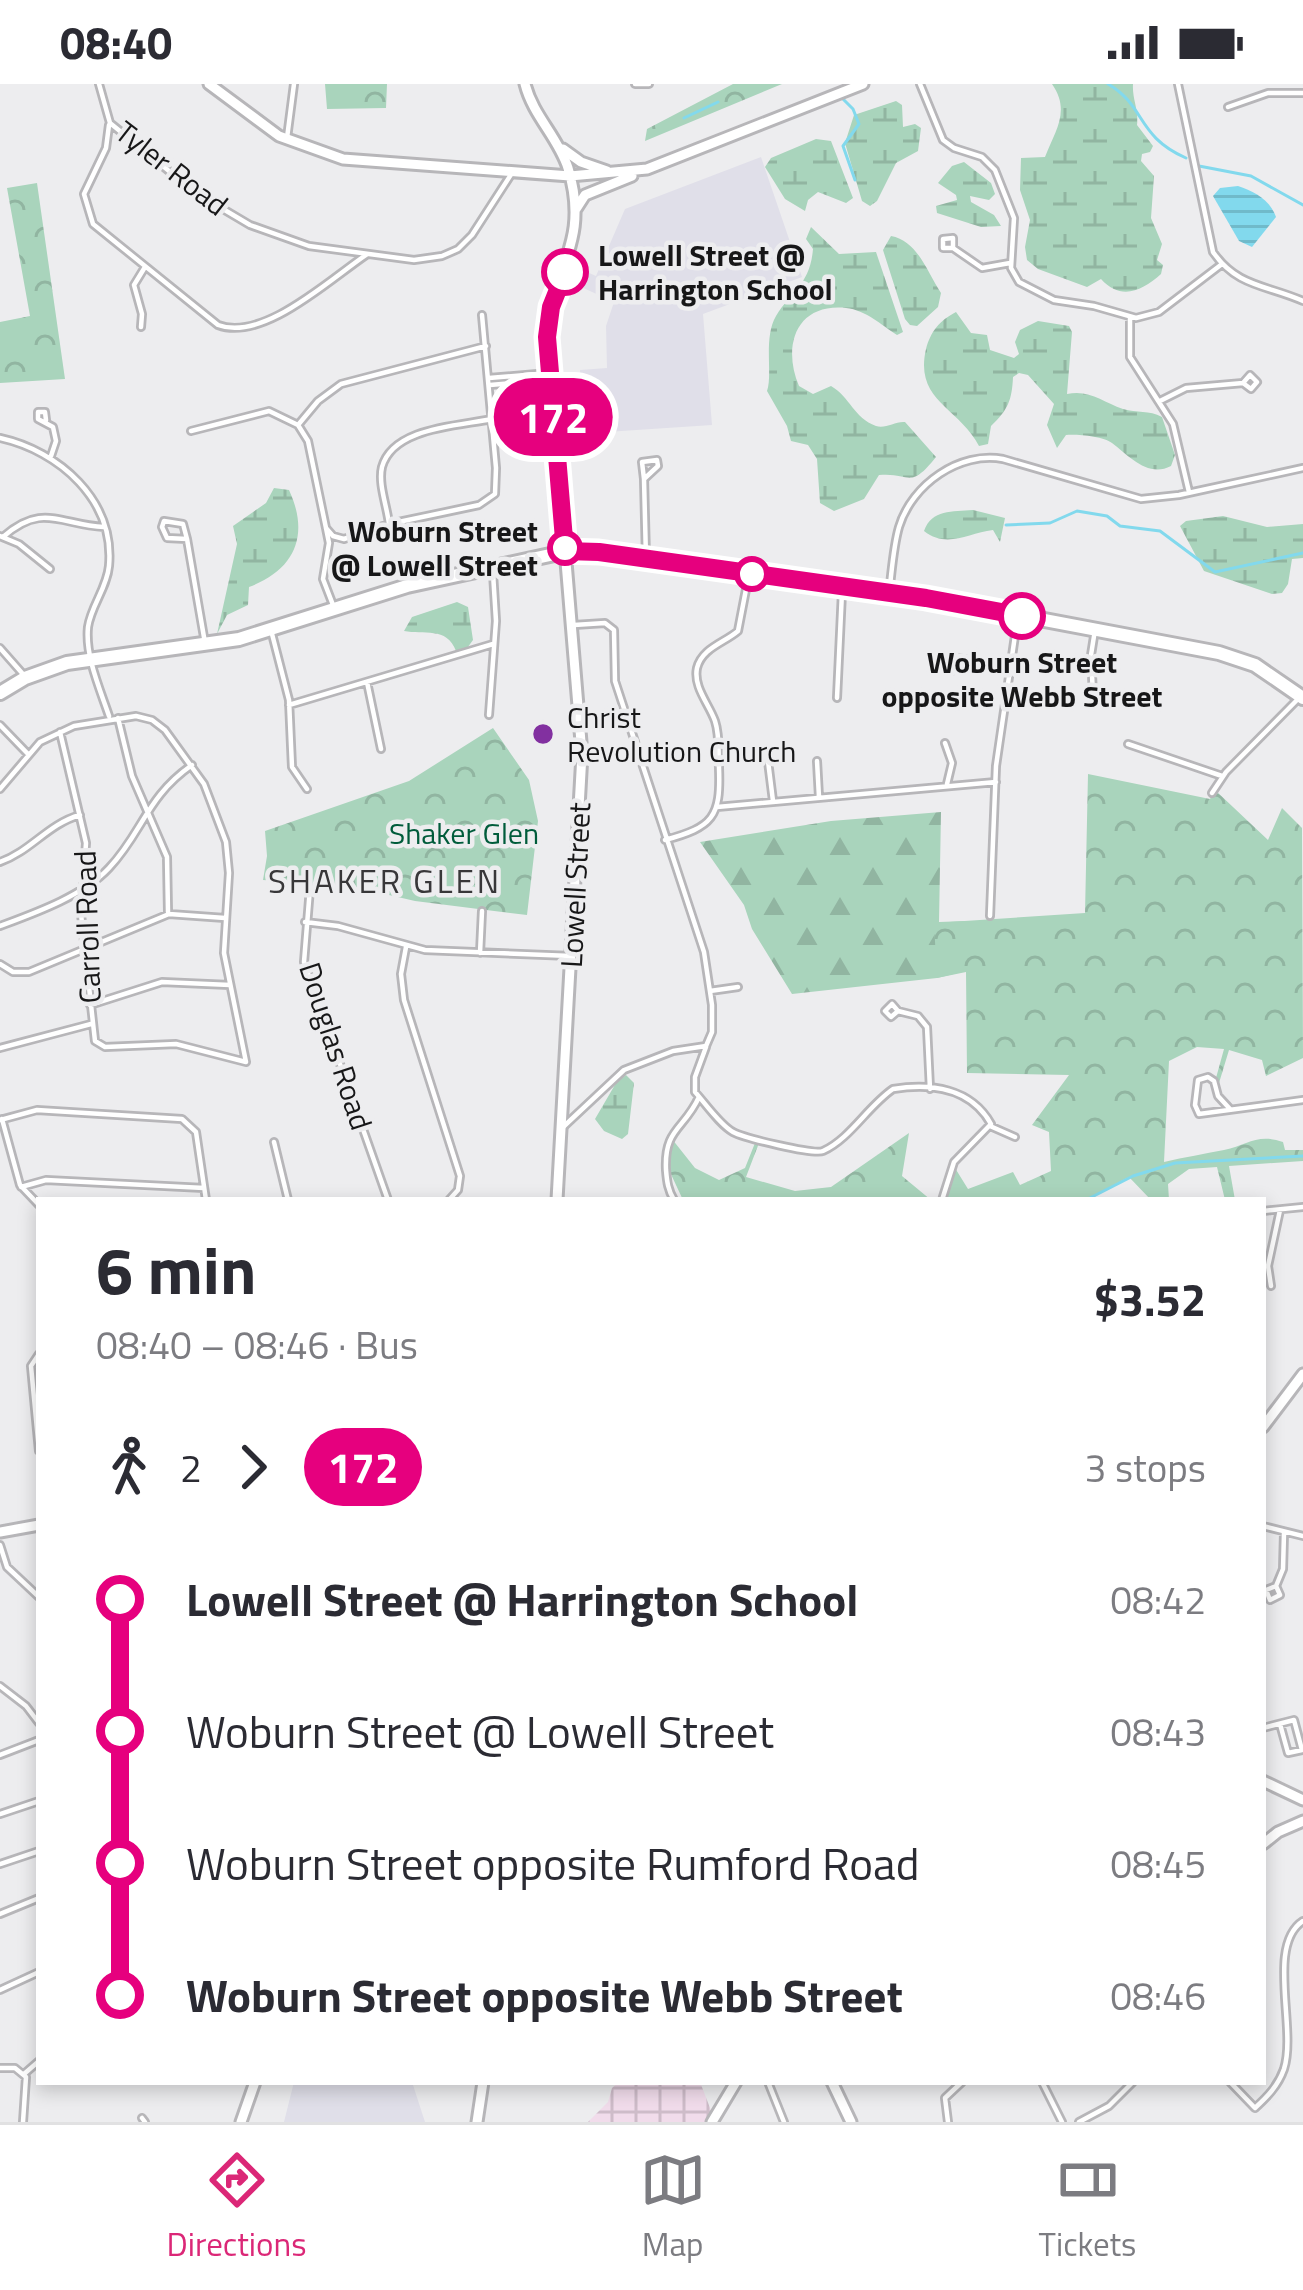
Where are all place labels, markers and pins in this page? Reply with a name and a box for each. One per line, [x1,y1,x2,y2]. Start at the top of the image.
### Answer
place label: Lowell Street @ Harrington School [598,232,833,312]
marker: Lowell Street @ Harrington School [543,250,587,294]
place label: Woburn Street @ Lowell Street [331,508,538,588]
marker: Woburn Street @ Lowell Street [549,532,581,564]
unlabelled marker [736,558,768,590]
marker: Woburn Street opposite Webb Street [1000,594,1044,638]
place label: Woburn Street opposite Webb Street [882,639,1163,719]
place label: Christ Revolution Church [567,694,796,774]
marker: Christ Revolution Church [530,721,556,747]

